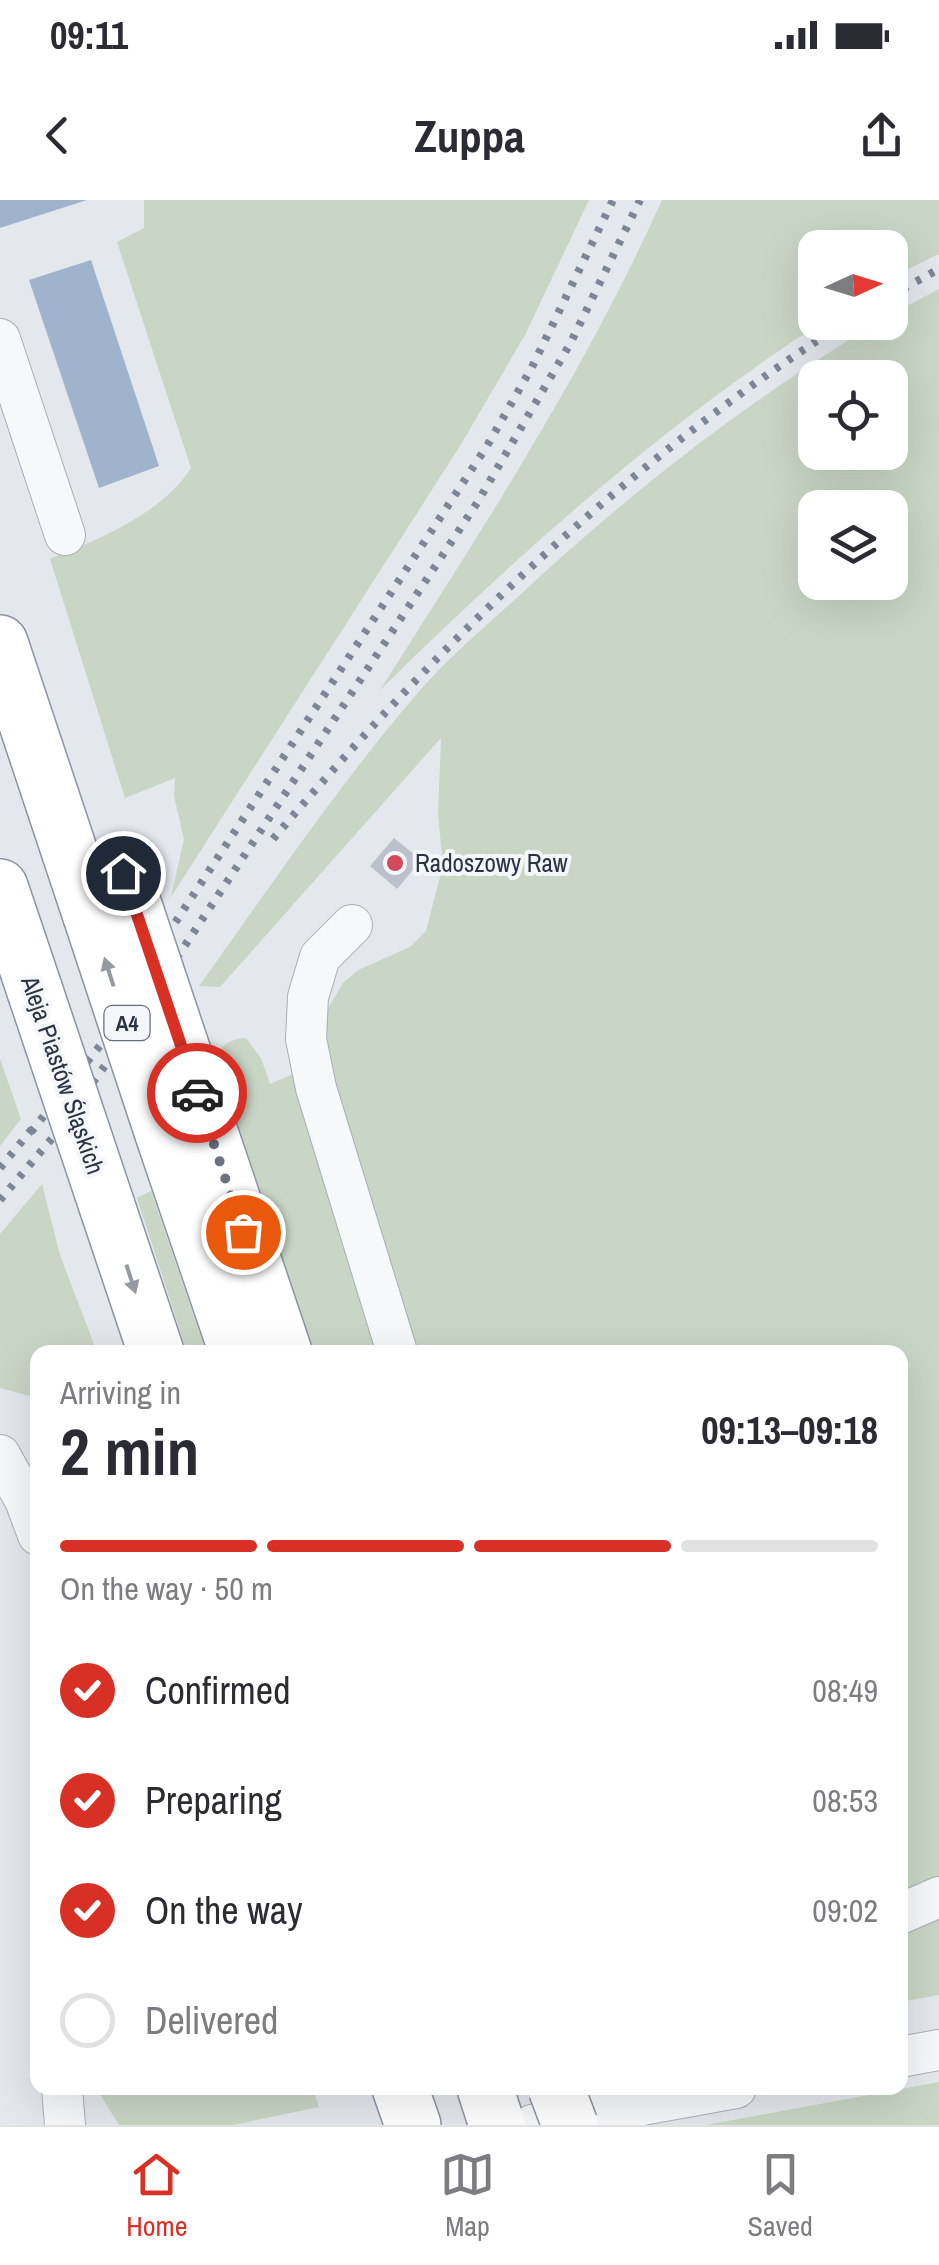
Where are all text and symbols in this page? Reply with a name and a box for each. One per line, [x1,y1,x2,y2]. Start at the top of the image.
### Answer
text: 09:11 [50,10,128,61]
text: Zuppa [414,105,525,166]
icon: back [30,108,85,163]
icon: share [854,108,909,163]
north arrow [798,230,908,340]
map controls [798,230,908,600]
button: locate [798,360,908,470]
button: layers [798,490,908,600]
pin [81,831,166,916]
icon: home [96,846,151,901]
place label: Radoszowy Raw [415,846,568,880]
marker: Radoszowy Raw [384,852,406,874]
one-way arrow [101,956,116,986]
street label: Aleja Piastów Śląskich [13,970,113,1179]
road number: A4 [104,1006,150,1040]
courier [147,1043,247,1143]
icon: car [170,1066,225,1121]
pin [201,1190,286,1275]
icon: bag [216,1205,271,1260]
one-way arrow [125,1264,140,1294]
text: Arriving in [60,1371,181,1414]
text: 09:13–09:18 [701,1405,878,1456]
text: 2 min [60,1408,199,1495]
text: On the way · 50 m [60,1567,273,1610]
icon: check [60,1663,115,1718]
text: Confirmed [145,1665,290,1716]
text: 08:49 [812,1669,878,1712]
icon: check [60,1773,115,1828]
text: Preparing [145,1775,282,1826]
text: 08:53 [812,1779,878,1822]
icon: check [60,1883,115,1938]
text: On the way [145,1885,303,1936]
text: 09:02 [812,1889,878,1932]
text: Delivered [145,1995,278,2046]
tab: Home [126,2147,188,2245]
tab: Map [440,2147,495,2245]
tab: Saved [748,2147,813,2245]

